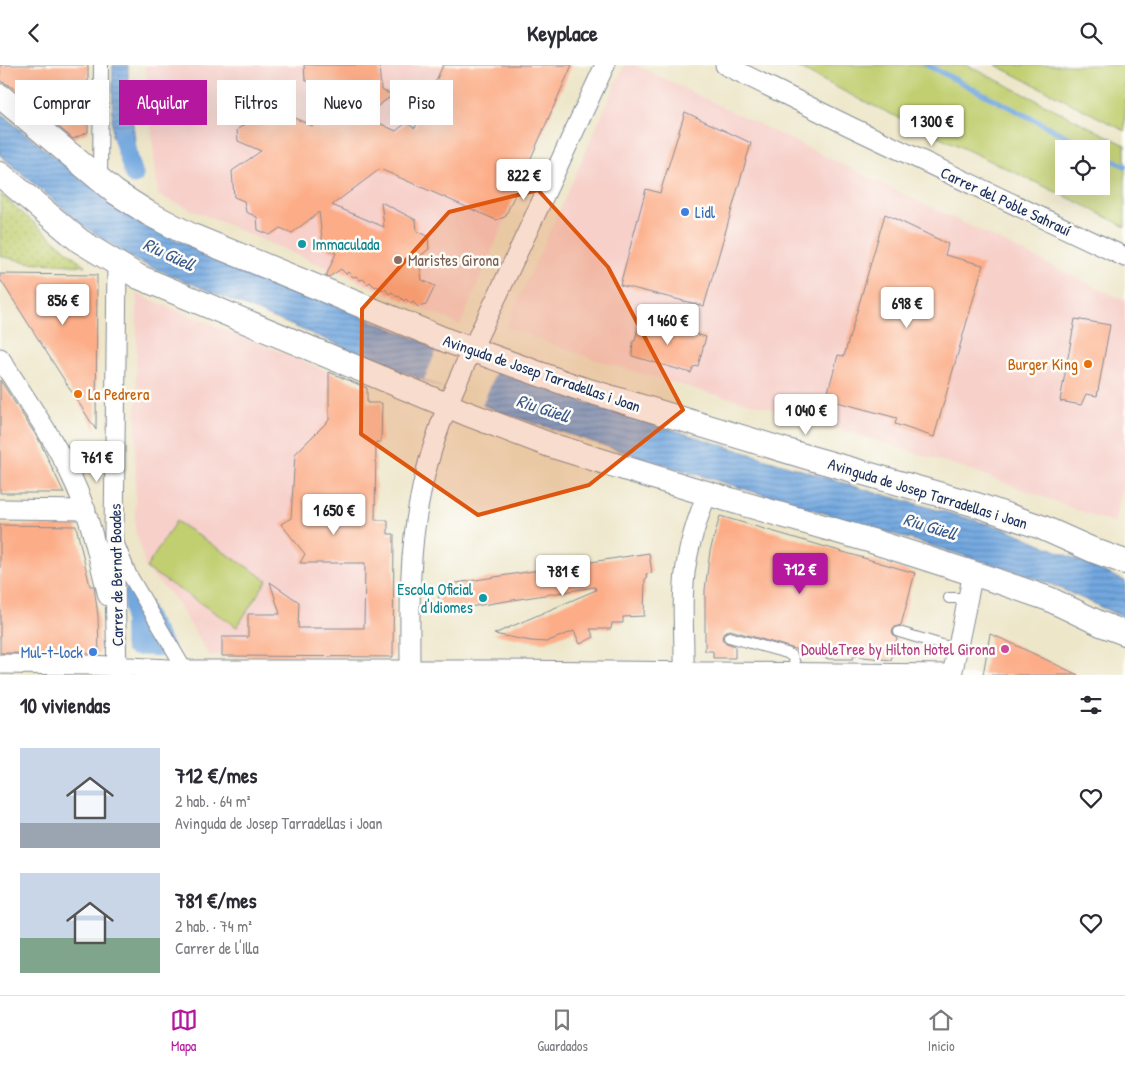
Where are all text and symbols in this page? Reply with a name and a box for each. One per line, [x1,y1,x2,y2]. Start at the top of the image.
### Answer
text: Keyplace [527,18,598,48]
icon: back [20,19,48,47]
icon: search [1077,19,1105,47]
chip: Comprar [15,80,109,125]
chip: Alquilar [119,80,207,125]
chip: Filtros [217,80,296,125]
chip: Nuevo [306,80,380,125]
chip: Piso [390,80,453,125]
pin: 1 300 € [886,104,978,147]
text: 1 300 € [911,110,953,132]
map controls [1055,140,1110,195]
button: locate [1055,140,1110,195]
pin: 822 € [489,159,559,201]
street label: Carrer del Poble Sahrauí [937,161,1075,241]
text: 822 € [507,164,541,186]
place label: Lidl [695,201,716,223]
marker: Lidl [679,206,691,218]
water label: Riu Güell [139,231,200,277]
place label: Immaculada [312,233,379,255]
marker: Immaculada [296,238,308,250]
place label: Maristes Girona [408,249,499,271]
marker: Maristes Girona [392,254,404,266]
pin: 856 € [28,283,98,326]
pin: 698 € [872,287,942,329]
text: 856 € [47,289,79,311]
text: 698 € [892,292,922,314]
pin: 1 460 € [622,303,714,346]
text: 1 460 € [648,309,688,331]
street label: Avinguda de Josep Tarradellas i Joan [440,329,644,417]
place label: Burger King [1008,353,1078,375]
marker: Burger King [1082,358,1094,370]
place label: La Pedrera [88,383,149,405]
marker: La Pedrera [72,388,84,400]
water label: Riu Güell [513,388,574,429]
pin: 1 040 € [760,393,852,436]
text: 1 040 € [785,399,827,421]
pin: 761 € [62,441,132,483]
text: 761 € [81,446,113,468]
street label: Avinguda de Josep Tarradellas i Joan [826,452,1030,534]
pin: 1 650 € [288,493,380,536]
text: 1 650 € [313,499,355,521]
street label: Carrer de Bernat Boades [104,503,128,647]
water label: Riu Güell [900,506,961,546]
pin: 712 € [765,553,835,595]
pin: 781 € [528,555,598,597]
text: 712 € [784,558,816,580]
text: 781 € [547,560,579,582]
place label: Escola Oficial d'Idiomes [397,578,474,618]
marker: Escola Oficial d'Idiomes [477,592,489,604]
place label: DoubleTree by Hilton Hotel Girona [801,638,995,660]
place label: Mul-t-lock [21,641,83,663]
marker: DoubleTree by Hilton Hotel Girona [999,643,1011,655]
marker: Mul-t-lock [87,646,99,658]
text: 10 viviendas [20,691,110,720]
icon: filters [1077,691,1105,719]
text: 712 €/mes [175,761,257,790]
icon: home [60,768,120,828]
icon: heart [1077,784,1105,812]
text: 2 hab. · 64 m² [175,790,250,812]
text: Avinguda de Josep Tarradellas i Joan [175,812,383,834]
text: 781 €/mes [175,886,257,915]
icon: home [60,893,120,953]
icon: heart [1077,909,1105,937]
text: 2 hab. · 74 m² [175,915,252,937]
text: Carrer de l'Illa [175,937,259,959]
tab: Mapa [170,1006,198,1055]
tab: Guardados [537,1006,588,1055]
tab: Inicio [927,1006,955,1055]

